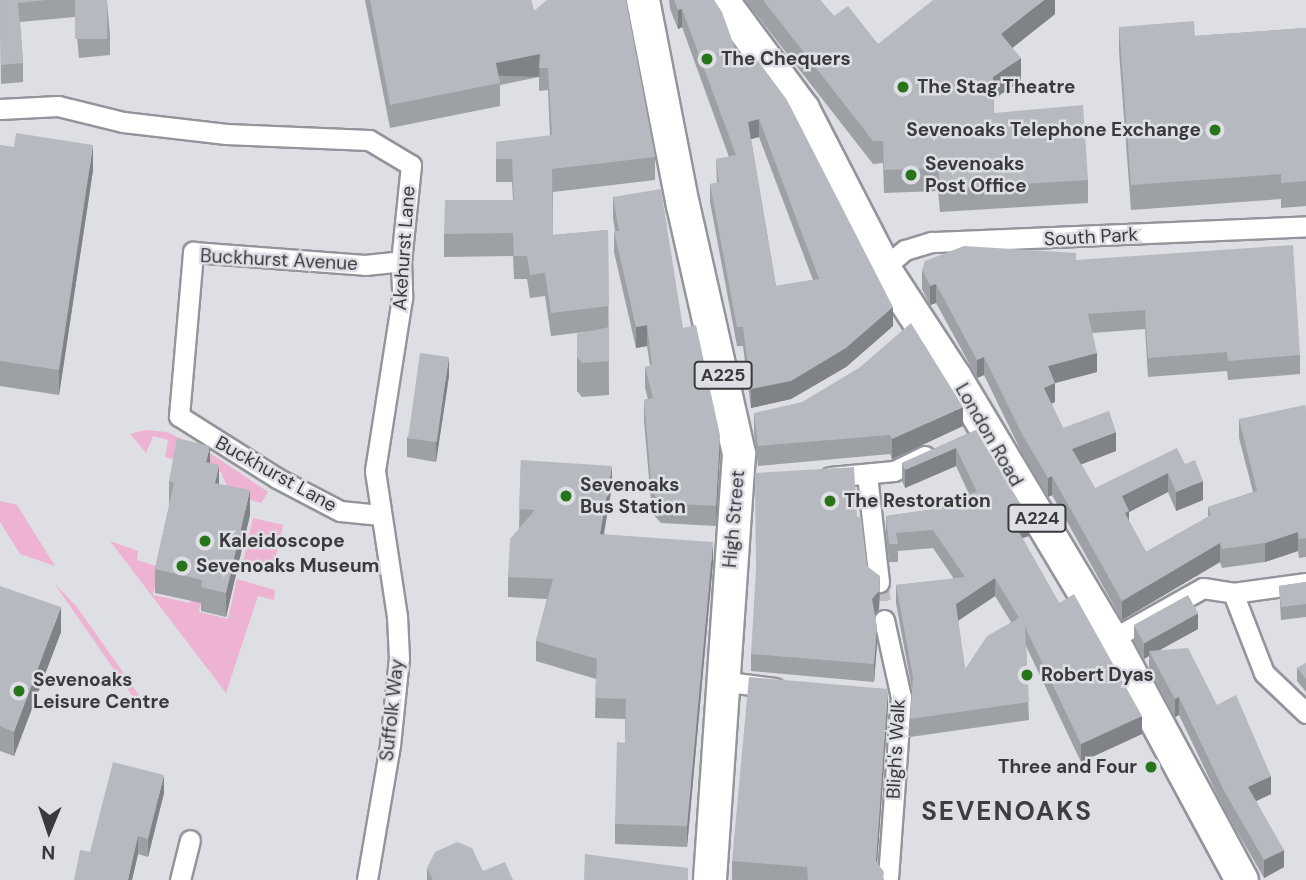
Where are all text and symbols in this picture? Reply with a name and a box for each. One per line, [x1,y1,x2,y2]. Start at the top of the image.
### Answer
place label: The Chequers [721,48,851,70]
marker: The Chequers [699,51,715,67]
place label: The Stag Theatre [917,76,1075,98]
marker: The Stag Theatre [895,79,911,95]
place label: Sevenoaks Telephone Exchange [906,119,1201,141]
marker: Sevenoaks Telephone Exchange [1207,122,1223,138]
place label: Sevenoaks Post Office [925,153,1027,197]
marker: Sevenoaks Post Office [903,167,919,183]
street label: Akehurst Lane [388,185,420,311]
street label: South Park [1043,223,1139,251]
street label: Buckhurst Avenue [200,244,358,276]
road number: A225 [693,360,753,390]
street label: London Road [950,379,1028,491]
street label: Buckhurst Lane [211,431,341,517]
street label: High Street [718,469,750,569]
place label: Sevenoaks Bus Station [580,474,686,518]
marker: Sevenoaks Bus Station [558,488,574,504]
place label: The Restoration [844,490,991,512]
marker: The Restoration [822,493,838,509]
road number: A224 [1007,504,1067,532]
place label: Kaleidoscope [219,530,345,552]
marker: Kaleidoscope [197,533,213,549]
place label: Sevenoaks Museum [196,555,379,577]
marker: Sevenoaks Museum [174,558,190,574]
street label: Suffolk Way [375,658,409,762]
place label: Robert Dyas [1041,664,1154,686]
marker: Robert Dyas [1019,667,1035,683]
place label: Sevenoaks Leisure Centre [33,669,170,713]
marker: Sevenoaks Leisure Centre [11,683,27,699]
street label: Bligh's Walk [882,698,910,800]
place label: Three and Four [998,756,1137,778]
marker: Three and Four [1143,759,1159,775]
north arrow [14,796,84,866]
district label: SEVENOAKS [922,796,1092,828]
text: N [41,840,56,865]

